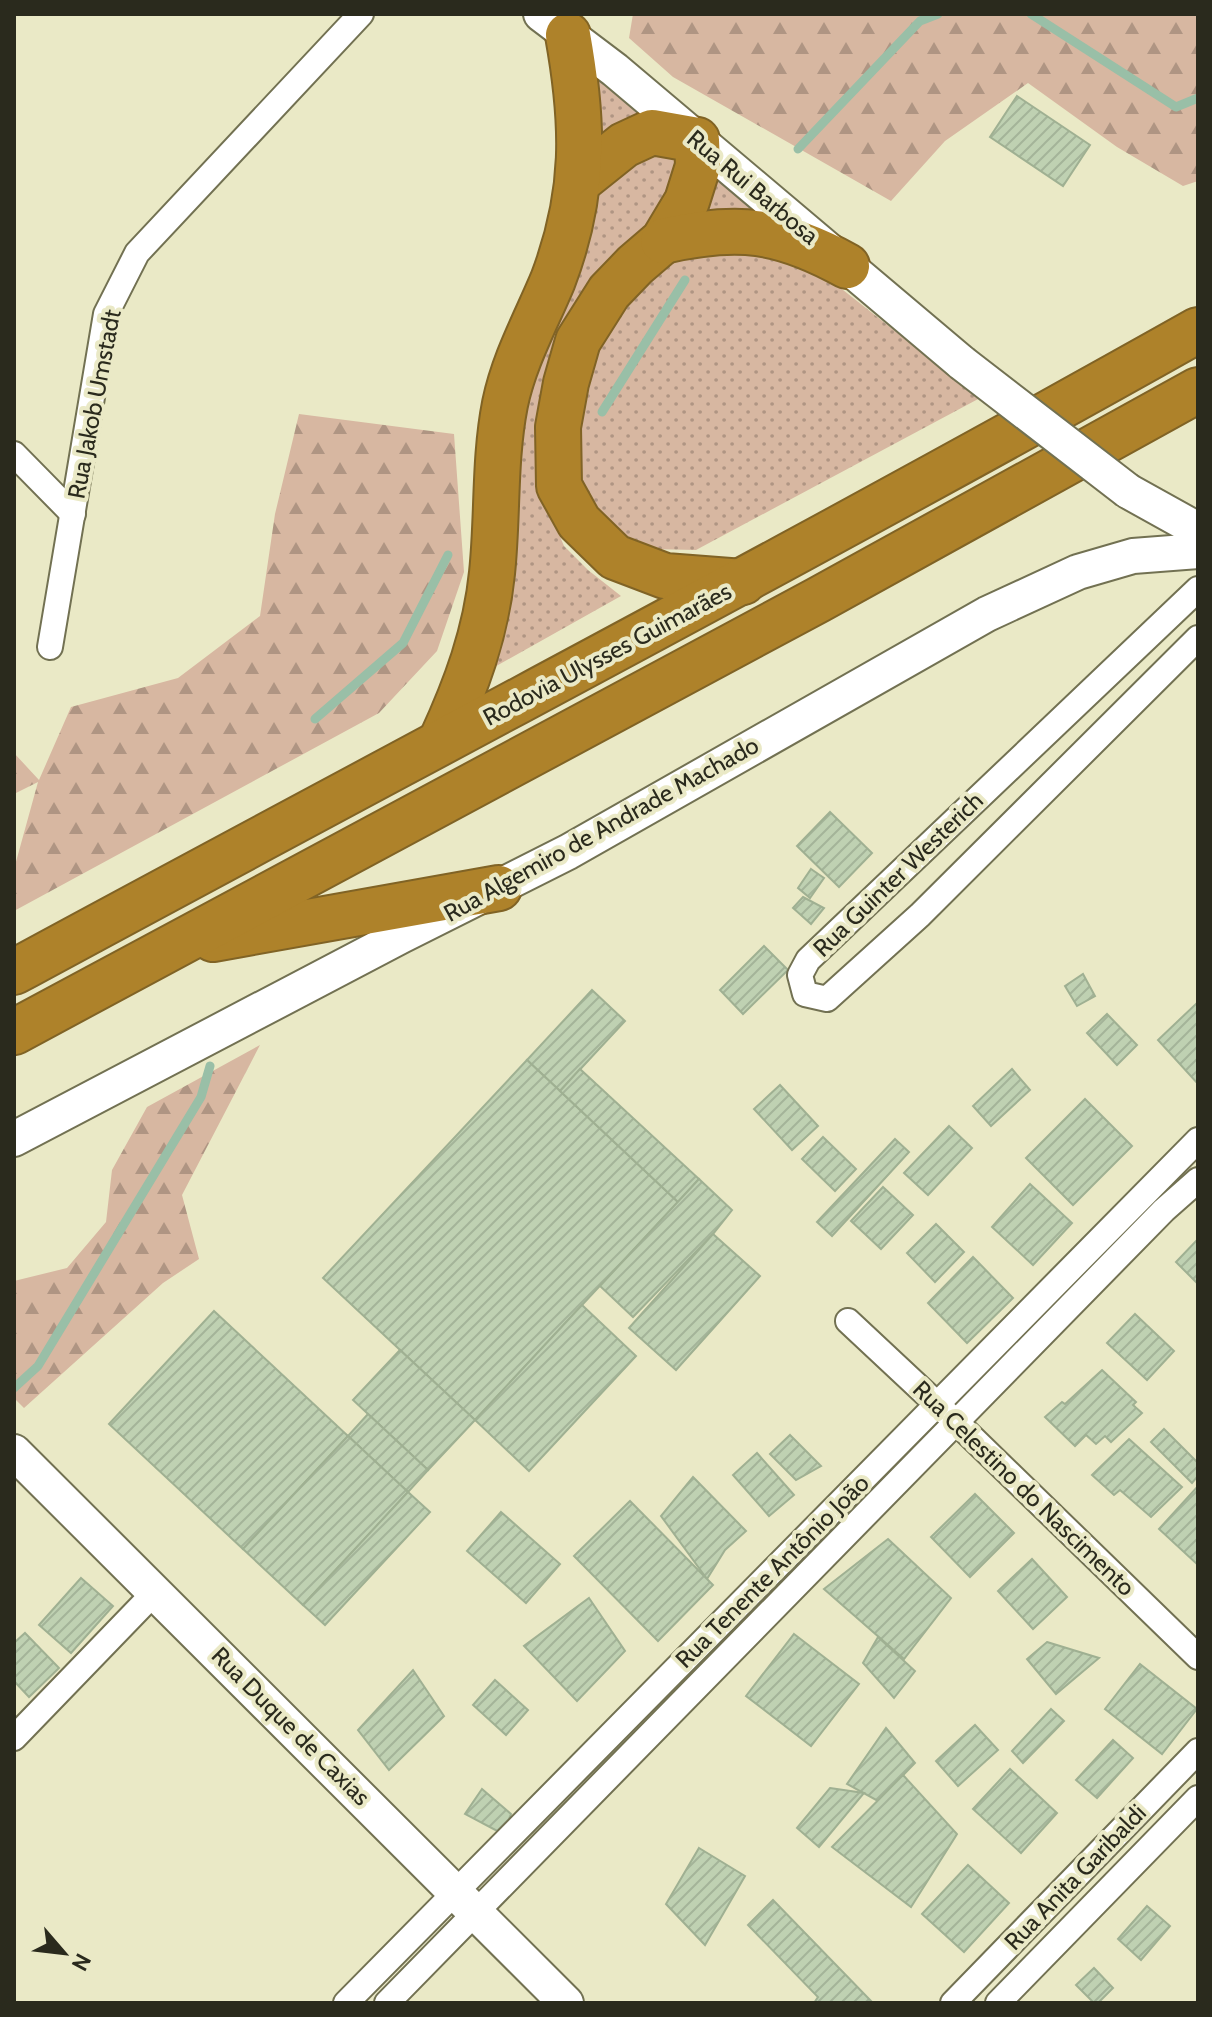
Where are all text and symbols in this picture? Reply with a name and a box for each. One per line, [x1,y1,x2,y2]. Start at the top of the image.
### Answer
street label: Rua Rui Barbosa [681,124,825,251]
street label: Rua Jakob Umstadt [61,307,127,501]
street label: Rodovia Ulysses Guimarães [478,576,736,732]
street label: Rua Algemiro de Andrade Machado [439,730,763,928]
street label: Rua Guinter Westerich [807,786,989,962]
street label: Rua Celestino do Nascimento [907,1374,1141,1602]
street label: Rua Tenente Antônio João [669,1468,875,1674]
street label: Rua Duque de Caxias [206,1641,376,1811]
street label: Rua Anita Garibaldi [998,1798,1152,1956]
north arrow [24,1913,104,1993]
text: N [66,1949,97,1975]

